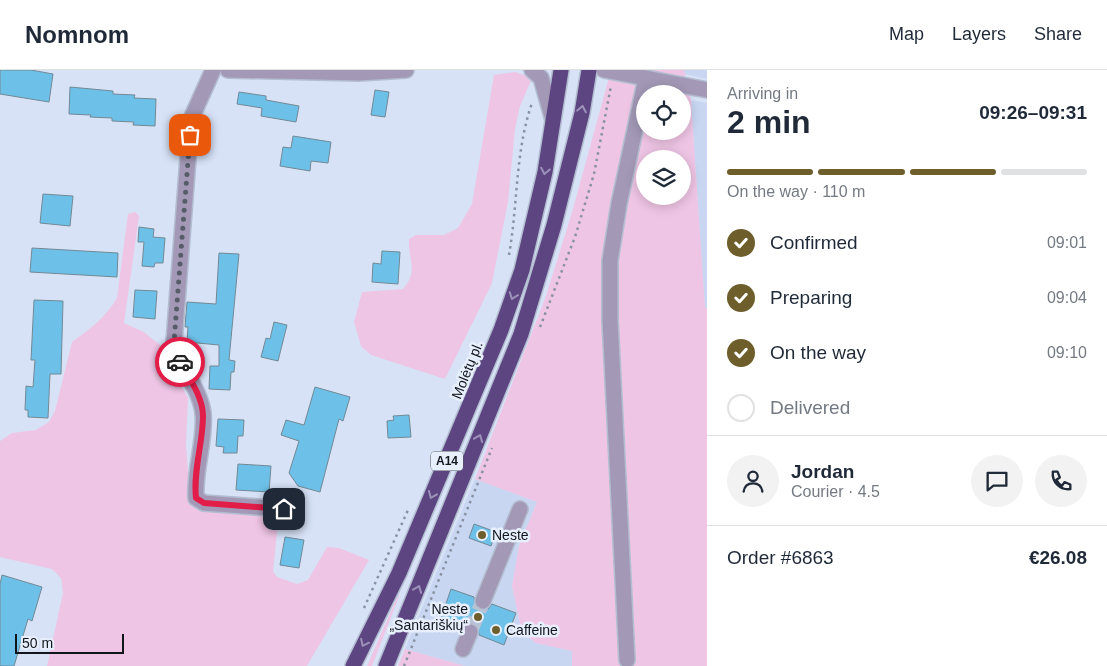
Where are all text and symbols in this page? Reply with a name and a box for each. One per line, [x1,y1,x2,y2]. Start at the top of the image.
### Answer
text: Nomnom [25,21,129,48]
text: Map [889,24,924,44]
text: Layers [952,24,1006,44]
text: Share [1034,24,1082,44]
map controls [636,85,691,205]
button: locate [636,85,691,140]
text: Arriving in [727,85,798,102]
text: 09:26–09:31 [979,102,1087,123]
text: 2 min [727,104,811,140]
one-way arrow [577,105,587,114]
pin [169,114,211,156]
icon: bag [176,121,204,149]
button: layers [636,150,691,205]
one-way arrow [540,167,550,176]
text: On the way · 110 m [727,183,865,200]
icon: check [727,229,755,257]
text: Confirmed [770,232,858,253]
text: 09:01 [1047,234,1087,251]
icon: check [727,284,755,312]
text: Preparing [770,287,852,308]
text: 09:04 [1047,289,1087,306]
one-way arrow [509,291,519,300]
courier [155,337,205,387]
street label: Molėtų pl. [448,339,486,401]
icon: check [727,339,755,367]
text: On the way [770,342,866,363]
text: 09:10 [1047,344,1087,361]
icon: car [166,348,194,376]
text: Delivered [770,397,850,418]
one-way arrow [472,434,483,443]
road number: A14 [431,452,463,471]
button: person [727,455,779,507]
button: chat [971,455,1023,507]
button: phone [1035,455,1087,507]
text: Jordan [791,461,854,482]
text: Courier · 4.5 [791,483,880,500]
pin [263,488,305,530]
one-way arrow [428,490,439,499]
icon: home [270,495,298,523]
place label: Neste [492,527,529,543]
marker: Neste [476,529,488,541]
text: Order #6863 [727,547,834,568]
text: €26.08 [1029,547,1087,568]
one-way arrow [412,585,422,594]
place label: Neste „Santariškių“ [389,601,468,633]
marker: Neste „Santariškių“ [472,611,484,623]
place label: Caffeine [506,622,558,638]
marker: Caffeine [490,624,502,636]
scale bar [15,631,124,654]
text: 50 m [22,635,53,651]
one-way arrow [360,638,370,647]

